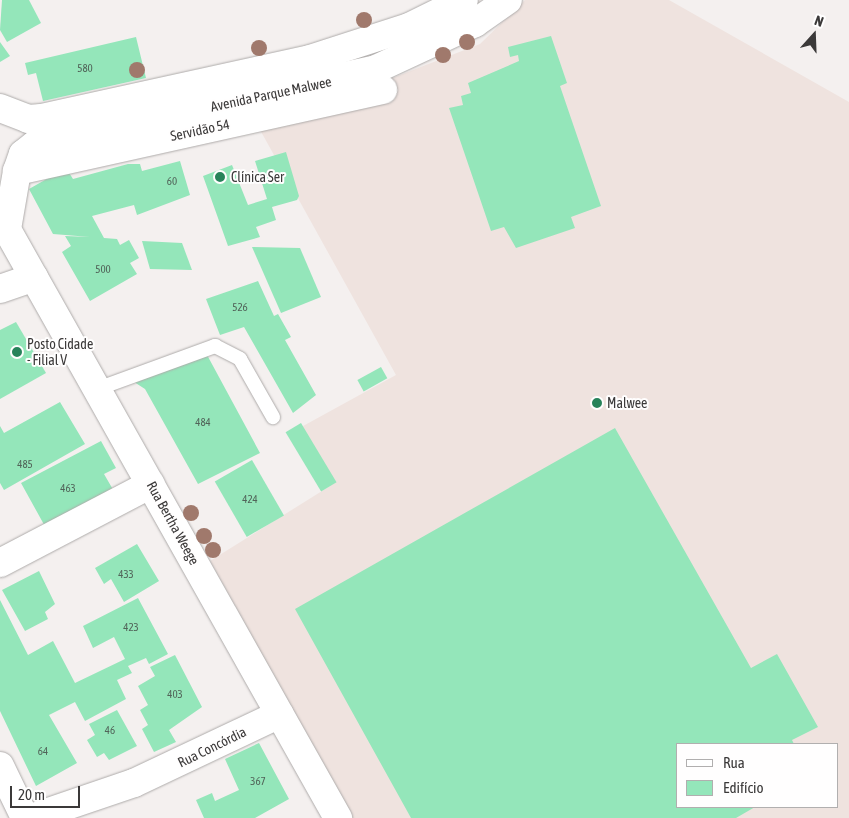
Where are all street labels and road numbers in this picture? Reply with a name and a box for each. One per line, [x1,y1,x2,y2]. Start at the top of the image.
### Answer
street label: Avenida Parque Malwee [209,73,333,115]
street label: Servidão 54 [169,116,231,144]
street label: Rua Bertha Weege [143,478,203,568]
street label: Rua Concórdia [175,723,249,771]

